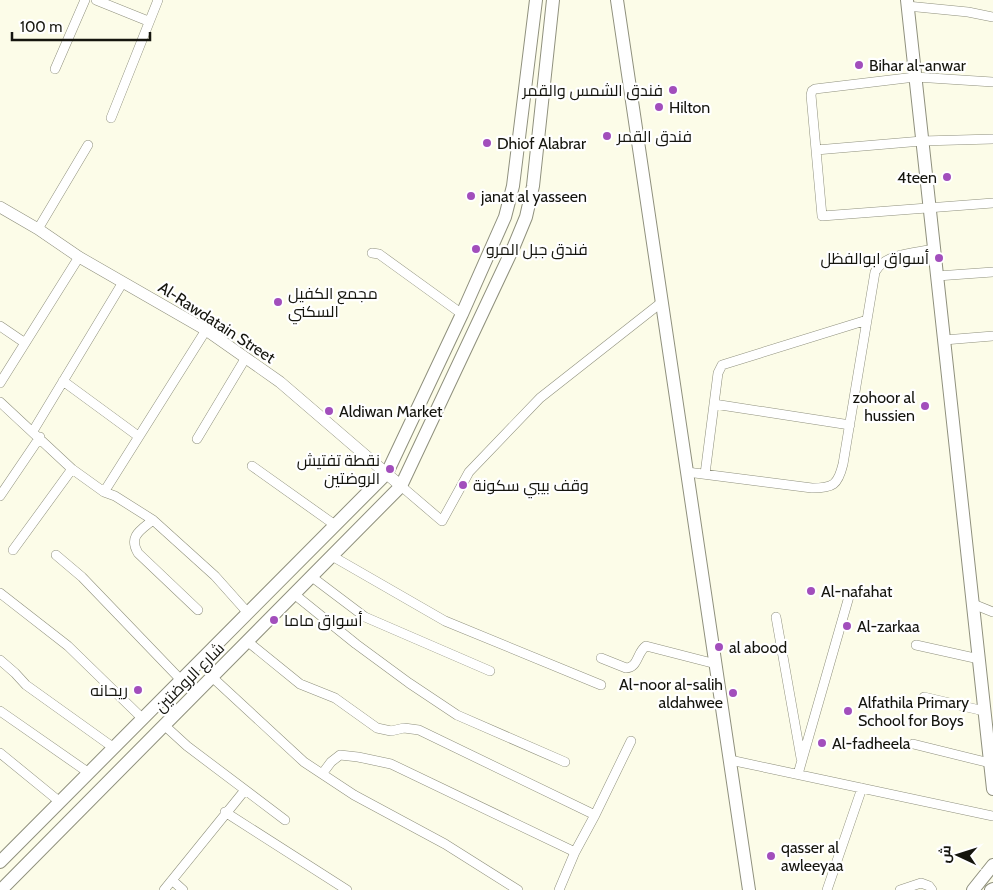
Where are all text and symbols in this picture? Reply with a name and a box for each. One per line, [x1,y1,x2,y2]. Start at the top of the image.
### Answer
scale bar [12,10,150,42]
text: 100 m [20,18,62,36]
place label: Bihar al-anwar [869,56,967,75]
marker: Bihar al-anwar [853,59,865,71]
place label: فندق الشمس والقمر [522,81,663,101]
marker: فندق الشمس والقمر [667,84,679,96]
place label: Hilton [669,98,710,117]
marker: Hilton [653,101,665,113]
place label: فندق القمر [616,127,692,147]
marker: فندق القمر [601,130,613,142]
place label: Dhiof Alabrar [497,134,587,153]
marker: Dhiof Alabrar [481,137,493,149]
place label: 4teen [897,168,937,187]
marker: 4teen [941,171,953,183]
place label: janat al yasseen [480,187,587,206]
marker: janat al yasseen [465,190,477,202]
place label: فندق جبل المرو [486,240,588,260]
marker: فندق جبل المرو [470,243,482,255]
place label: أسواق ابوالفظل [821,249,929,269]
marker: أسواق ابوالفظل [933,252,945,264]
street label: Al-Rawdatain Street [155,278,279,368]
place label: مجمع الكفيل السكني [288,284,378,325]
marker: مجمع الكفيل السكني [272,296,284,308]
place label: zohoor al hussien [852,388,915,425]
marker: zohoor al hussien [919,400,931,412]
place label: Aldiwan Market [339,402,443,421]
marker: Aldiwan Market [323,405,335,417]
place label: نقطة تفتيش الروضتين [297,451,380,489]
marker: نقطة تفتيش الروضتين [384,463,396,475]
place label: وقف بيبي سكونة [473,476,589,499]
marker: وقف بيبي سكونة [457,479,469,491]
place label: Al-nafahat [821,582,893,601]
marker: Al-nafahat [805,585,817,597]
place label: أسواق ماما [284,611,362,631]
marker: أسواق ماما [268,614,280,626]
place label: Al-zarkaa [857,617,920,636]
marker: Al-zarkaa [841,620,853,632]
place label: al abood [729,638,787,657]
street label: شارع الروضتين [151,639,229,717]
marker: al abood [713,641,725,653]
place label: Al-noor al-salih aldahwee [619,675,723,712]
place label: ريحانه [90,681,128,700]
marker: ريحانه [132,684,144,696]
marker: Al-noor al-salih aldahwee [727,687,739,699]
place label: Alfathila Primary School for Boys [858,693,969,730]
marker: Alfathila Primary School for Boys [842,705,854,717]
place label: Al-fadheela [832,734,911,753]
marker: Al-fadheela [816,737,828,749]
north arrow [933,830,983,880]
place label: qasser al awleeyaa [781,838,844,875]
text: ش [935,844,955,864]
marker: qasser al awleeyaa [765,850,777,862]

